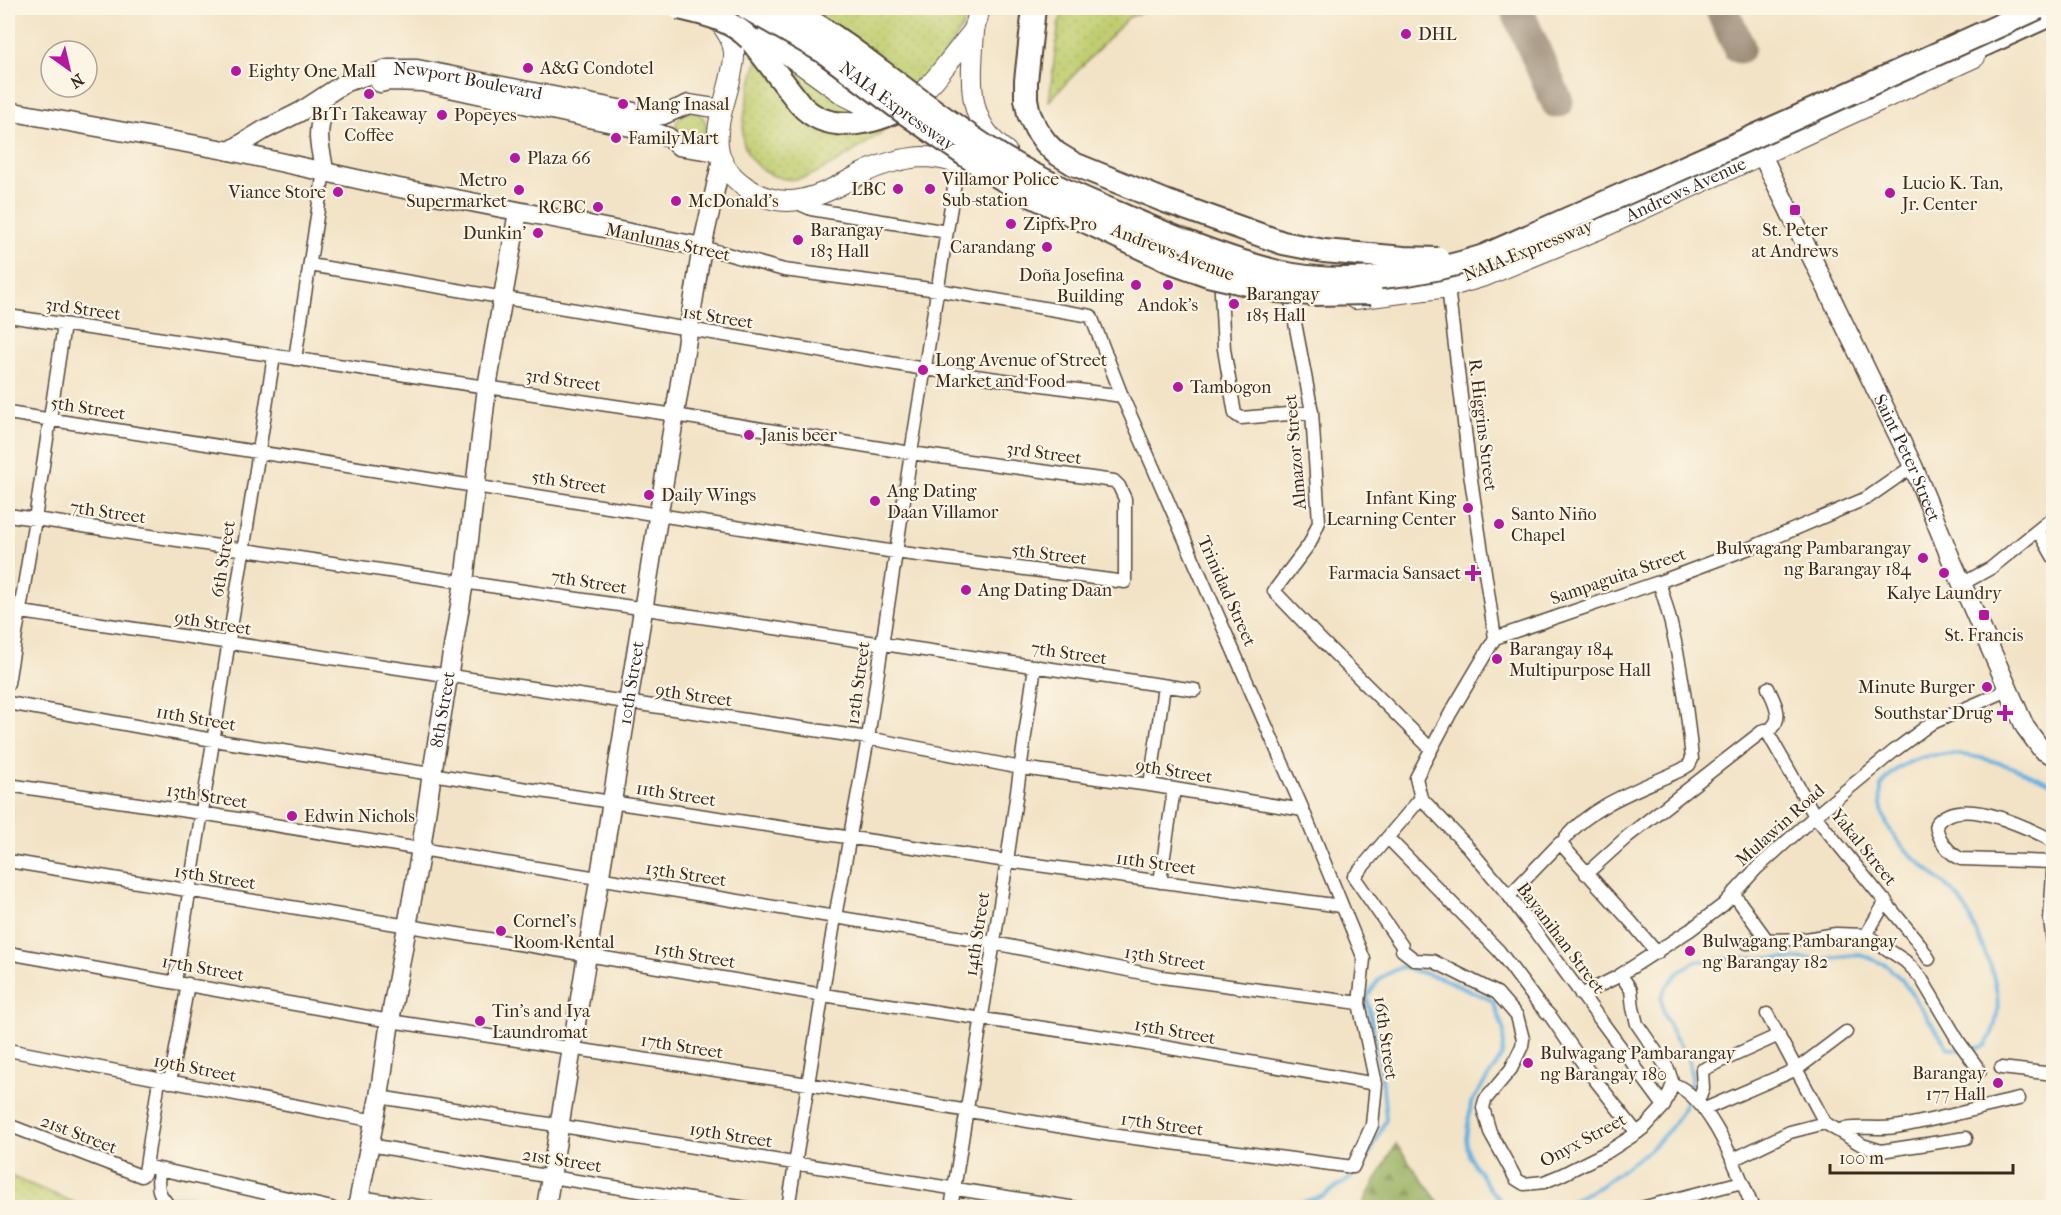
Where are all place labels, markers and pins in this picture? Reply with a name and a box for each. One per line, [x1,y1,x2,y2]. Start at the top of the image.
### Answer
place label: DHL [1418,24,1457,45]
marker: DHL [1399,27,1413,41]
place label: A&G Condotel [539,58,654,79]
place label: Eighty One Mall [248,61,376,82]
marker: A&G Condotel [521,61,535,75]
marker: Eighty One Mall [229,64,243,78]
marker: B1T1 Takeaway Coffee [362,87,376,101]
place label: Mang Inasal [635,94,729,115]
marker: Mang Inasal [616,97,630,111]
place label: B1T1 Takeaway Coffee [311,104,429,146]
place label: Popeyes [454,105,517,126]
marker: Popeyes [435,108,449,122]
place label: FamilyMart [628,128,720,149]
marker: FamilyMart [609,131,623,145]
place label: Plaza 66 [527,148,591,169]
marker: Plaza 66 [508,151,522,165]
place label: Villamor Police Sub-station [941,169,1059,211]
place label: Metro Supermarket [406,170,508,212]
place label: Lucio K. Tan, Jr. Center [1900,173,2003,215]
place label: LBC [851,179,886,200]
place label: Viance Store [227,182,326,203]
marker: LBC [891,182,905,196]
marker: Villamor Police Sub-station [923,182,937,196]
marker: Metro Supermarket [512,183,526,197]
marker: Viance Store [331,185,345,199]
marker: Lucio K. Tan, Jr. Center [1883,186,1897,200]
place label: McDonald's [688,191,779,212]
marker: McDonald's [669,194,683,208]
place label: RCBC [538,197,586,218]
marker: RCBC [591,200,605,214]
marker: St. Peter at Andrews [1788,203,1802,217]
place label: Zipfx Pro [1023,214,1097,235]
marker: Zipfx Pro [1004,217,1018,231]
place label: Barangay 183 Hall [810,220,885,262]
place label: St. Peter at Andrews [1752,220,1839,262]
place label: Dunkin' [463,223,526,244]
marker: Dunkin' [531,226,545,240]
marker: Barangay 183 Hall [791,233,805,247]
place label: Carandang [950,237,1035,258]
marker: Carandang [1040,240,1054,254]
place label: Doña Josefina Building [1019,265,1125,307]
marker: Doña Josefina Building [1129,278,1143,292]
marker: Andok's [1161,278,1175,292]
place label: Barangay 185 Hall [1246,284,1321,326]
place label: Andok's [1137,295,1199,316]
marker: Barangay 185 Hall [1227,297,1241,311]
place label: Long Avenue of Street Market and Food [935,350,1108,392]
marker: Long Avenue of Street Market and Food [916,363,930,377]
place label: Tambogon [1190,377,1272,398]
marker: Tambogon [1171,380,1185,394]
place label: Janis beer [759,425,837,446]
marker: Janis beer [742,428,756,442]
place label: Ang Dating Daan Villamor [886,481,999,523]
place label: Daily Wings [661,485,756,506]
marker: Daily Wings [642,488,656,502]
place label: Infant King Learning Center [1326,488,1456,530]
marker: Ang Dating Daan Villamor [868,494,882,508]
marker: Infant King Learning Center [1461,501,1475,515]
place label: Santo Niño Chapel [1511,504,1597,546]
marker: Santo Niño Chapel [1492,517,1506,531]
place label: Bulwagang Pambarangay ng Barangay 184 [1716,538,1912,580]
marker: Bulwagang Pambarangay ng Barangay 184 [1916,551,1930,565]
place label: Farmacia Sansaet [1328,563,1462,584]
marker: Farmacia Sansaet [1466,566,1480,580]
marker: Kalye Laundry [1937,566,1951,580]
place label: Ang Dating Daan [977,580,1113,601]
marker: Ang Dating Daan [959,583,973,597]
place label: Kalye Laundry [1887,583,2003,604]
marker: St. Francis [1977,608,1991,622]
place label: St. Francis [1945,625,2024,646]
place label: Barangay 184 Multipurpose Hall [1509,639,1651,681]
marker: Barangay 184 Multipurpose Hall [1490,652,1504,666]
place label: Minute Burger [1858,677,1975,698]
marker: Minute Burger [1980,680,1994,694]
place label: Southstar Drug [1874,703,1993,724]
marker: Southstar Drug [1998,706,2012,720]
place label: Edwin Nichols [304,806,415,827]
marker: Edwin Nichols [285,809,299,823]
place label: Cornel's Room Rental [513,911,615,953]
marker: Cornel's Room Rental [494,924,508,938]
place label: Bulwagang Pambarangay ng Barangay 182 [1702,931,1899,973]
marker: Bulwagang Pambarangay ng Barangay 182 [1683,944,1697,958]
place label: Tin's and Iya Laundromat [492,1001,591,1043]
marker: Tin's and Iya Laundromat [473,1014,487,1028]
place label: Bulwagang Pambarangay ng Barangay 180 [1540,1043,1737,1085]
marker: Bulwagang Pambarangay ng Barangay 180 [1521,1056,1535,1070]
place label: Barangay 177 Hall [1912,1063,1987,1105]
marker: Barangay 177 Hall [1991,1076,2005,1090]

